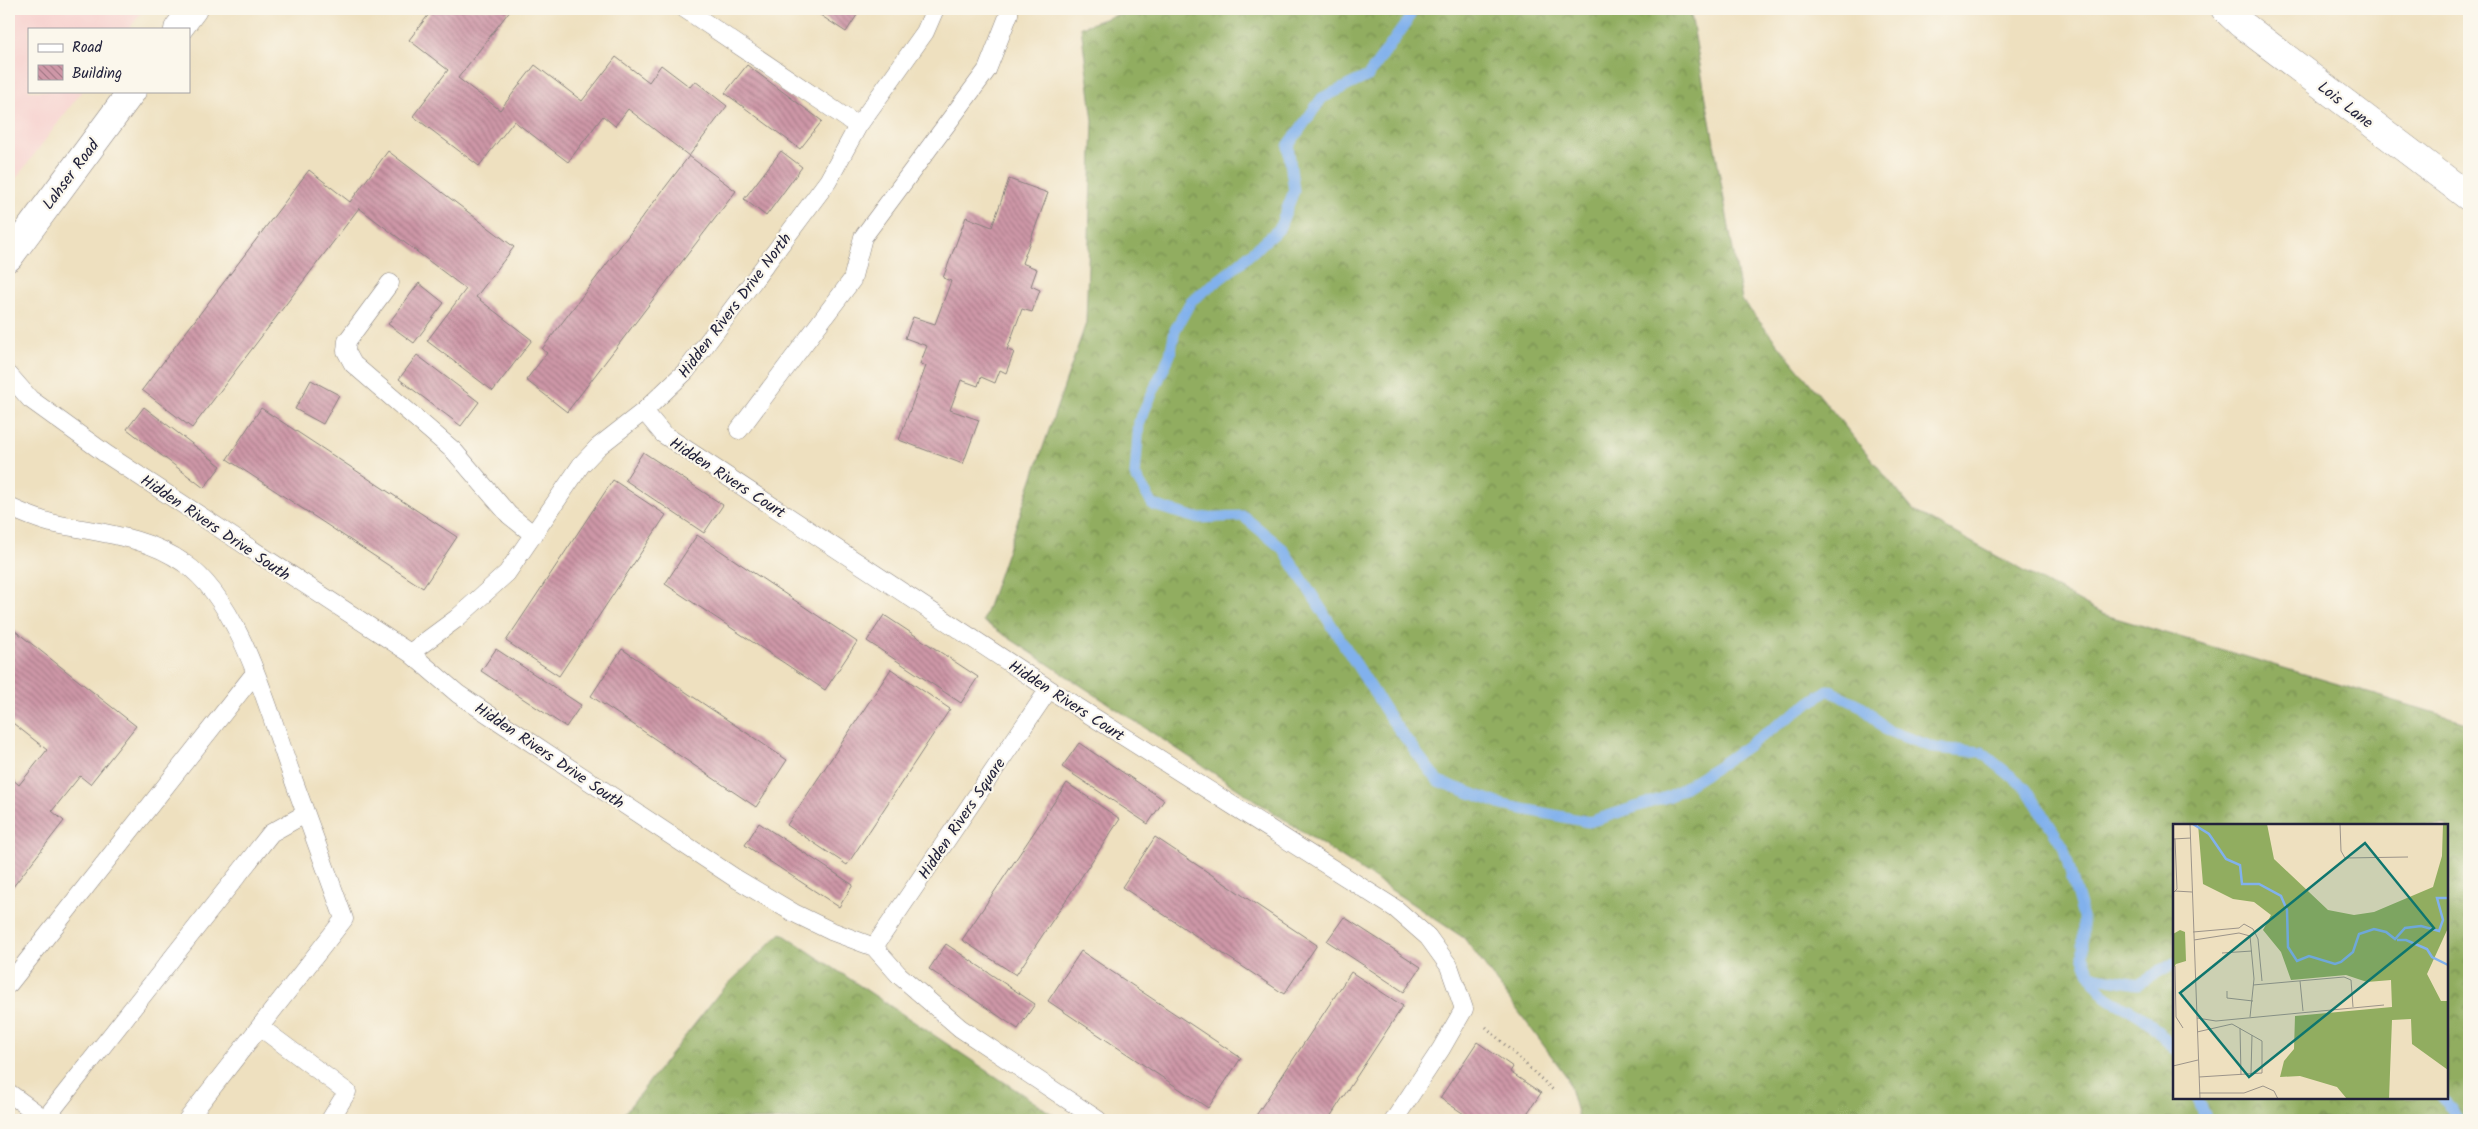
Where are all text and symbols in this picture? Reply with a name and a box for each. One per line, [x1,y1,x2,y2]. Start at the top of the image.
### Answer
legend [28,28,190,92]
text: Road [72,36,103,60]
text: Building [72,62,122,86]
street label: Lois Lane [2312,75,2378,135]
street label: Lahser Road [36,134,107,215]
street label: Hidden Rivers Drive North [672,228,798,384]
street label: Hidden Rivers Court [664,431,791,526]
street label: Hidden Rivers Drive South [135,469,295,588]
street label: Hidden Rivers Court [1003,654,1130,749]
street label: Hidden Rivers Drive South [469,697,629,816]
street label: Hidden Rivers Square [912,753,1012,885]
inset map [2173,824,2448,1099]

